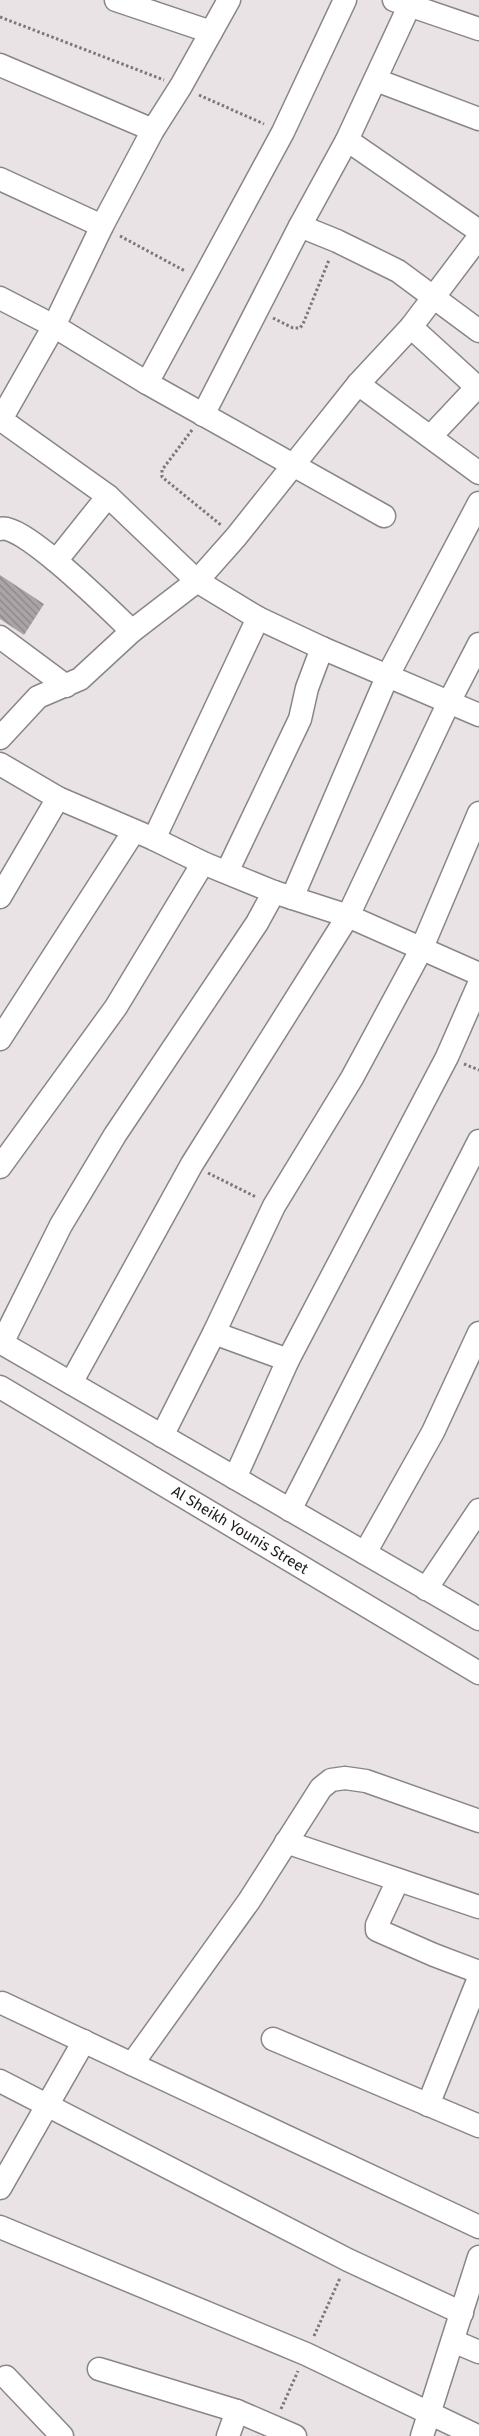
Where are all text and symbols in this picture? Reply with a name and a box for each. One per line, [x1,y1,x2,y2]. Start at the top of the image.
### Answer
street label: Al Sheikh Younis Street [168,1482,312,1578]

